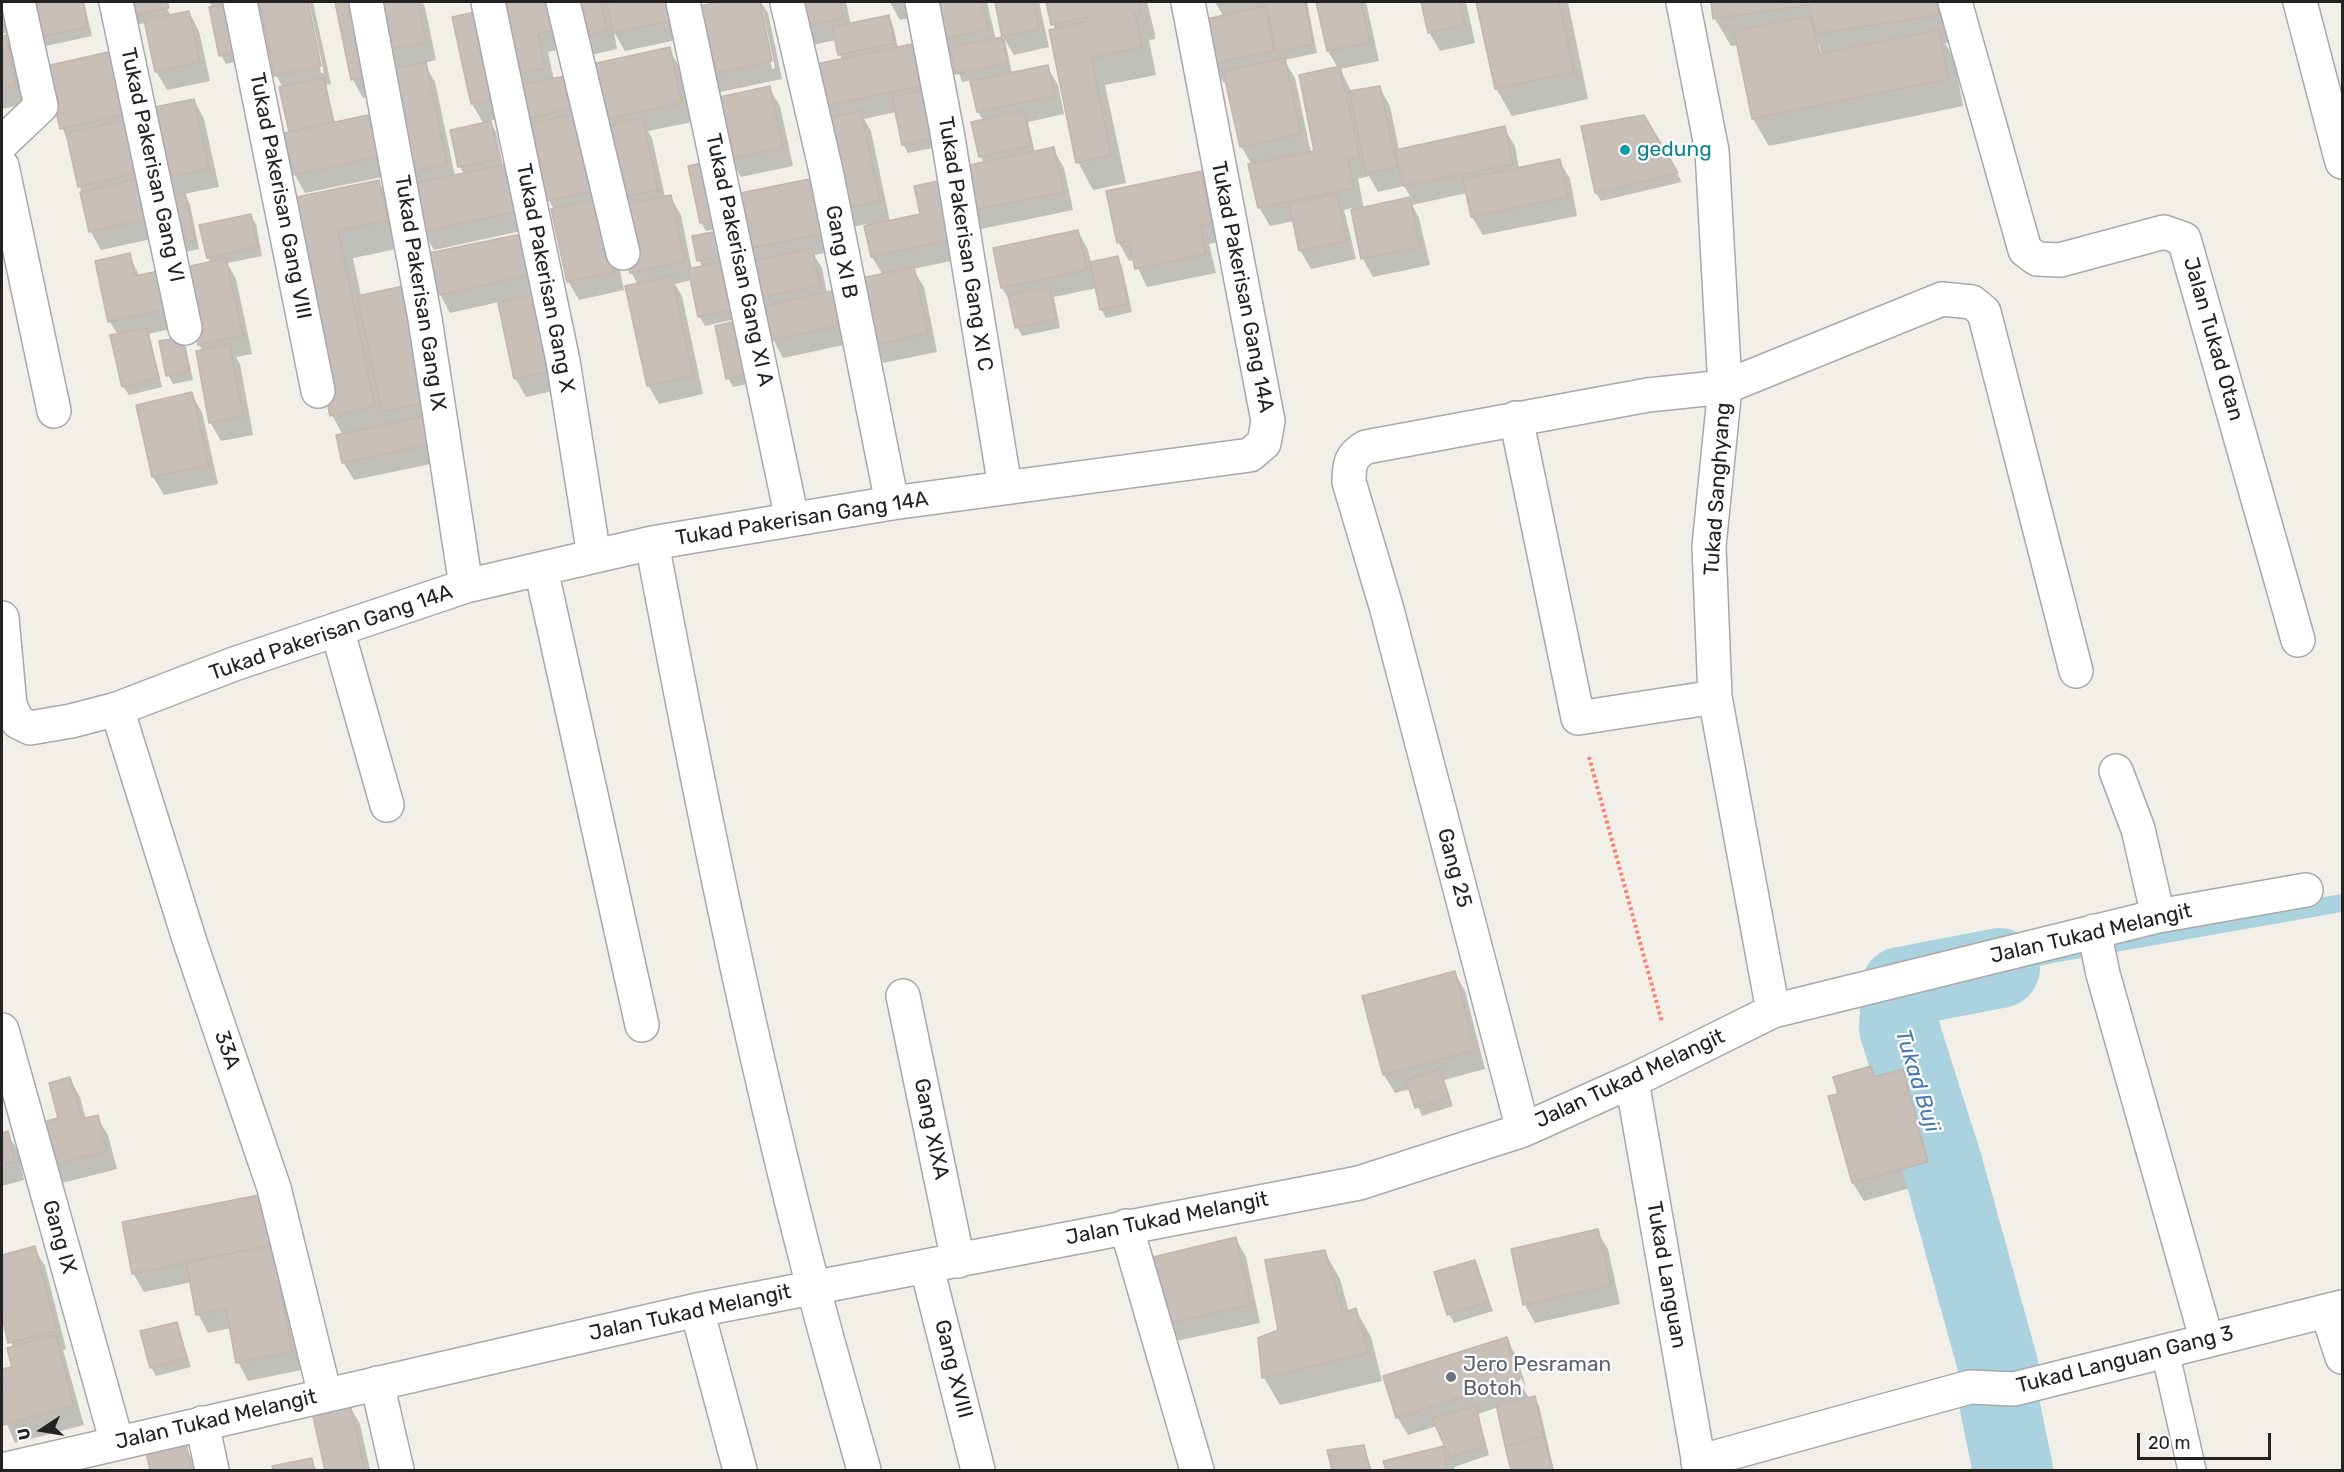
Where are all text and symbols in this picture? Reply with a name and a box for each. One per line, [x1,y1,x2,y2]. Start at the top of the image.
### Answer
street label: Tukad Pakerisan Gang VI [115,46,189,284]
street label: Tukad Pakerisan Gang VIII [244,71,316,321]
street label: Tukad Pakerisan Gang XI C [932,115,998,373]
street label: Tukad Pakerisan Gang XI A [700,131,778,389]
place label: gedung [1637,137,1712,163]
marker: gedung [1618,143,1632,157]
street label: Tukad Pakerisan Gang 14A [1205,159,1279,415]
street label: Tukad Pakerisan Gang X [510,161,580,395]
street label: Tukad Pakerisan Gang IX [389,173,451,413]
street label: Gang XI B [820,203,862,301]
street label: Jalan Tukad Otan [2178,254,2248,424]
street label: Tukad Sanghyang [1699,402,1737,576]
street label: Tukad Pakerisan Gang 14A [674,487,930,551]
street label: Tukad Pakerisan Gang 14A [206,579,456,687]
street label: Gang 25 [1431,826,1477,910]
street label: Jalan Tukad Melangit [1988,899,2194,969]
street label: Jalan Tukad Melangit [1531,1024,1729,1134]
water label: Tukad Buji [1889,1026,1945,1136]
street label: 33A [209,1027,245,1073]
street label: Gang XIXA [908,1076,954,1182]
street label: Jalan Tukad Melangit [1063,1187,1271,1251]
street label: Gang IX [37,1197,81,1277]
street label: Tukad Languan [1641,1200,1691,1350]
street label: Jalan Tukad Melangit [587,1279,793,1347]
street label: Gang XVIII [929,1317,977,1421]
street label: Tukad Languan Gang 3 [2014,1321,2236,1399]
place label: Jero Pesraman Botoh [1463,1352,1611,1402]
marker: Jero Pesraman Botoh [1444,1370,1458,1384]
street label: Jalan Tukad Melangit [113,1385,319,1455]
north arrow [12,1400,72,1460]
scale bar [2140,1421,2274,1459]
text: U [13,1426,34,1442]
text: 20 m [2148,1432,2190,1454]

